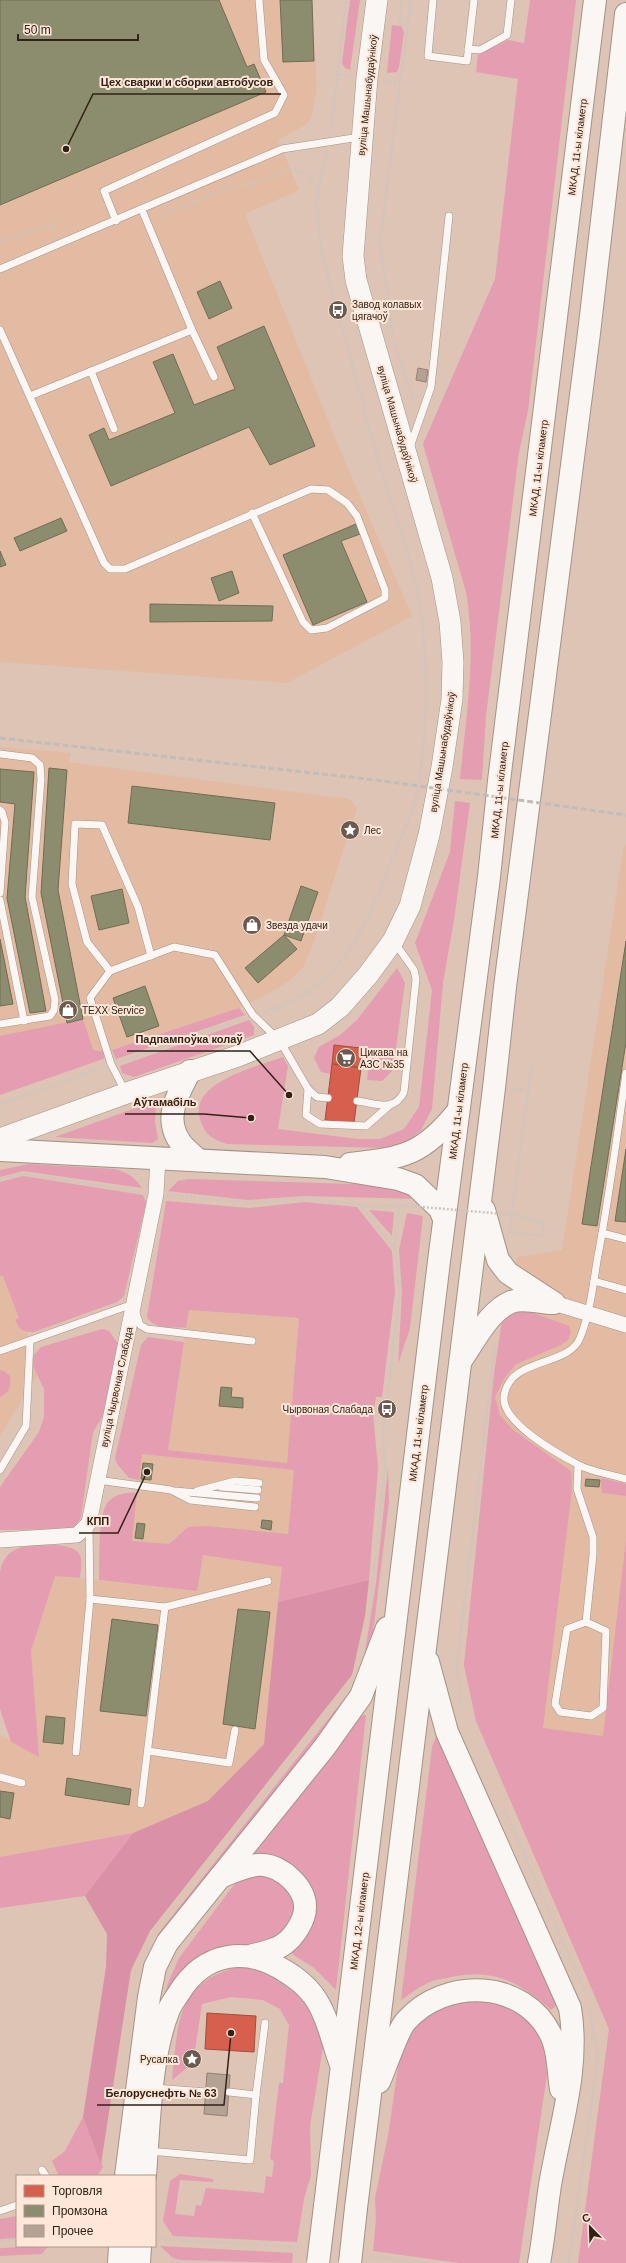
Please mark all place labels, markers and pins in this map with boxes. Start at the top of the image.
callout: Цех сварки и сборки автобусов [93,71,281,94]
bus stop icon: Завод колавых цягачоў [327,299,349,321]
place label: Завод колавых цягачоў [352,299,421,322]
place icon: Лес [339,819,361,841]
place label: Лес [364,825,381,836]
shop icon: Звезда удачи [241,914,263,936]
place label: Звезда удачи [266,920,328,931]
shop icon: TEXX Service [57,999,79,1021]
place label: TEXX Service [82,1005,145,1016]
callout: Падпампоўка колаў [127,1028,250,1051]
supermarket icon: Цикава на АЗС №35 [335,1047,357,1069]
place label: Цикава на АЗС №35 [360,1047,408,1070]
callout: Аўтамабіль [125,1091,204,1114]
bus stop icon: Чырвоная Слабада [376,1398,398,1420]
place label: Чырвоная Слабада [282,1404,373,1415]
callout: КПП [79,1510,118,1533]
place icon: Русалка [181,2048,203,2070]
place label: Русалка [140,2054,178,2065]
callout: Белоруснефть № 63 [97,2082,224,2105]

